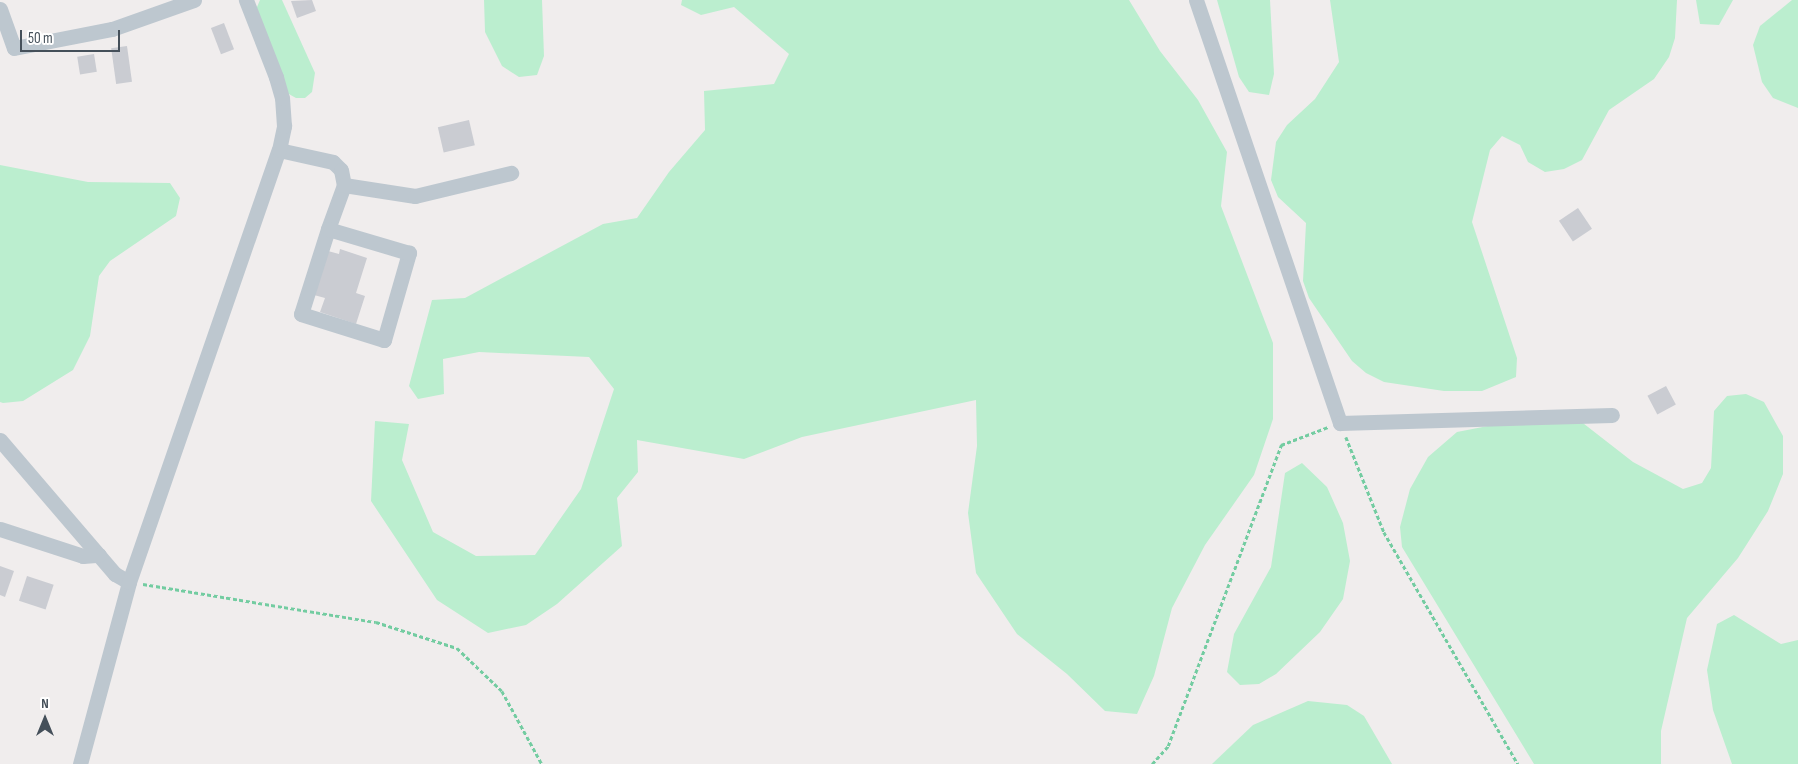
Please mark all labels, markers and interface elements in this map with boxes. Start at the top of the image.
scale bar [22,20,122,52]
text: 50 m [28,29,53,48]
north arrow [20,694,70,744]
text: N [41,695,49,712]

